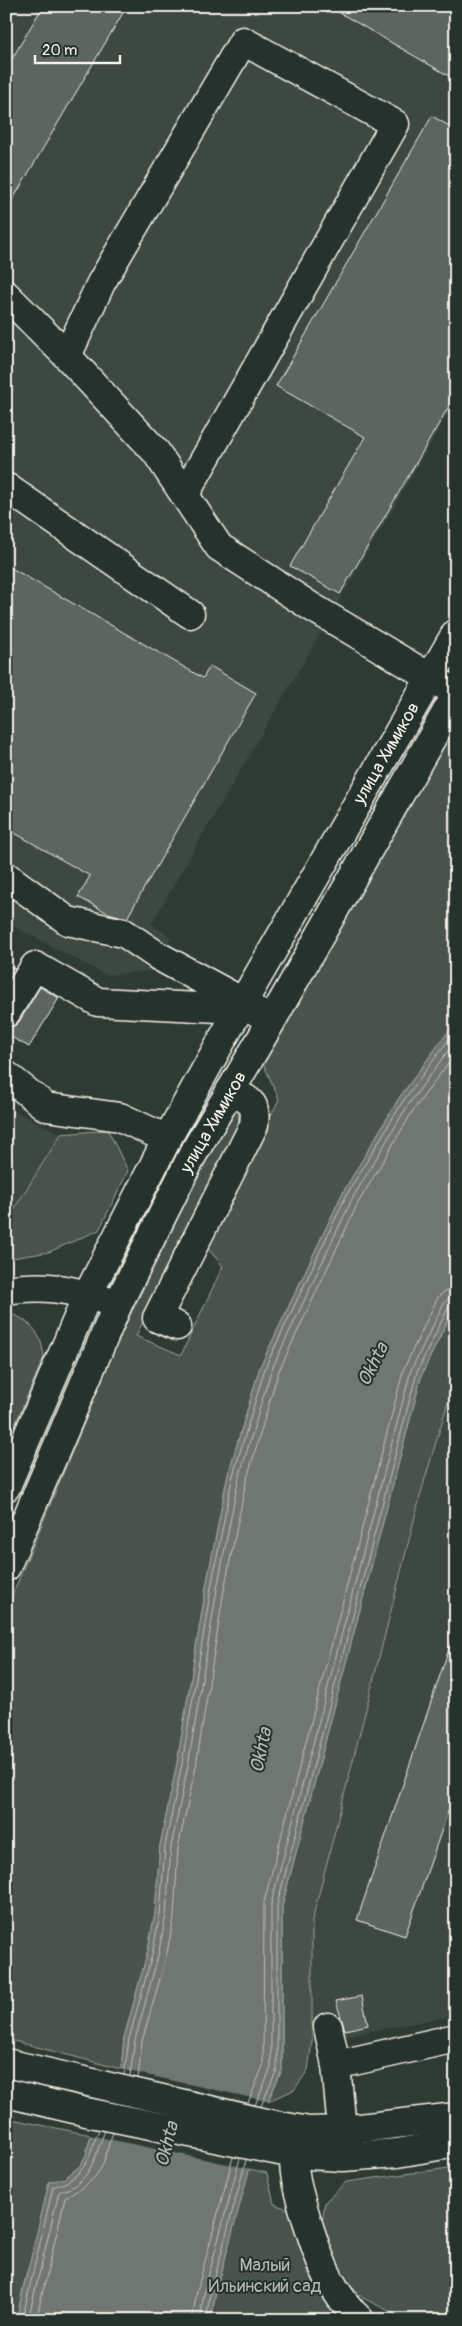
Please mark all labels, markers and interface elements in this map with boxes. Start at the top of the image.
scale bar [35,32,120,64]
text: 20 m [42,41,77,60]
street label: улица Химиков [347,698,425,809]
street label: улица Химиков [174,1067,252,1178]
water label: Okhta [352,1338,394,1390]
water label: Okhta [245,1724,278,1775]
water label: Okhta [150,2118,184,2169]
park label: Малый Ильинский сад [209,2254,322,2298]

